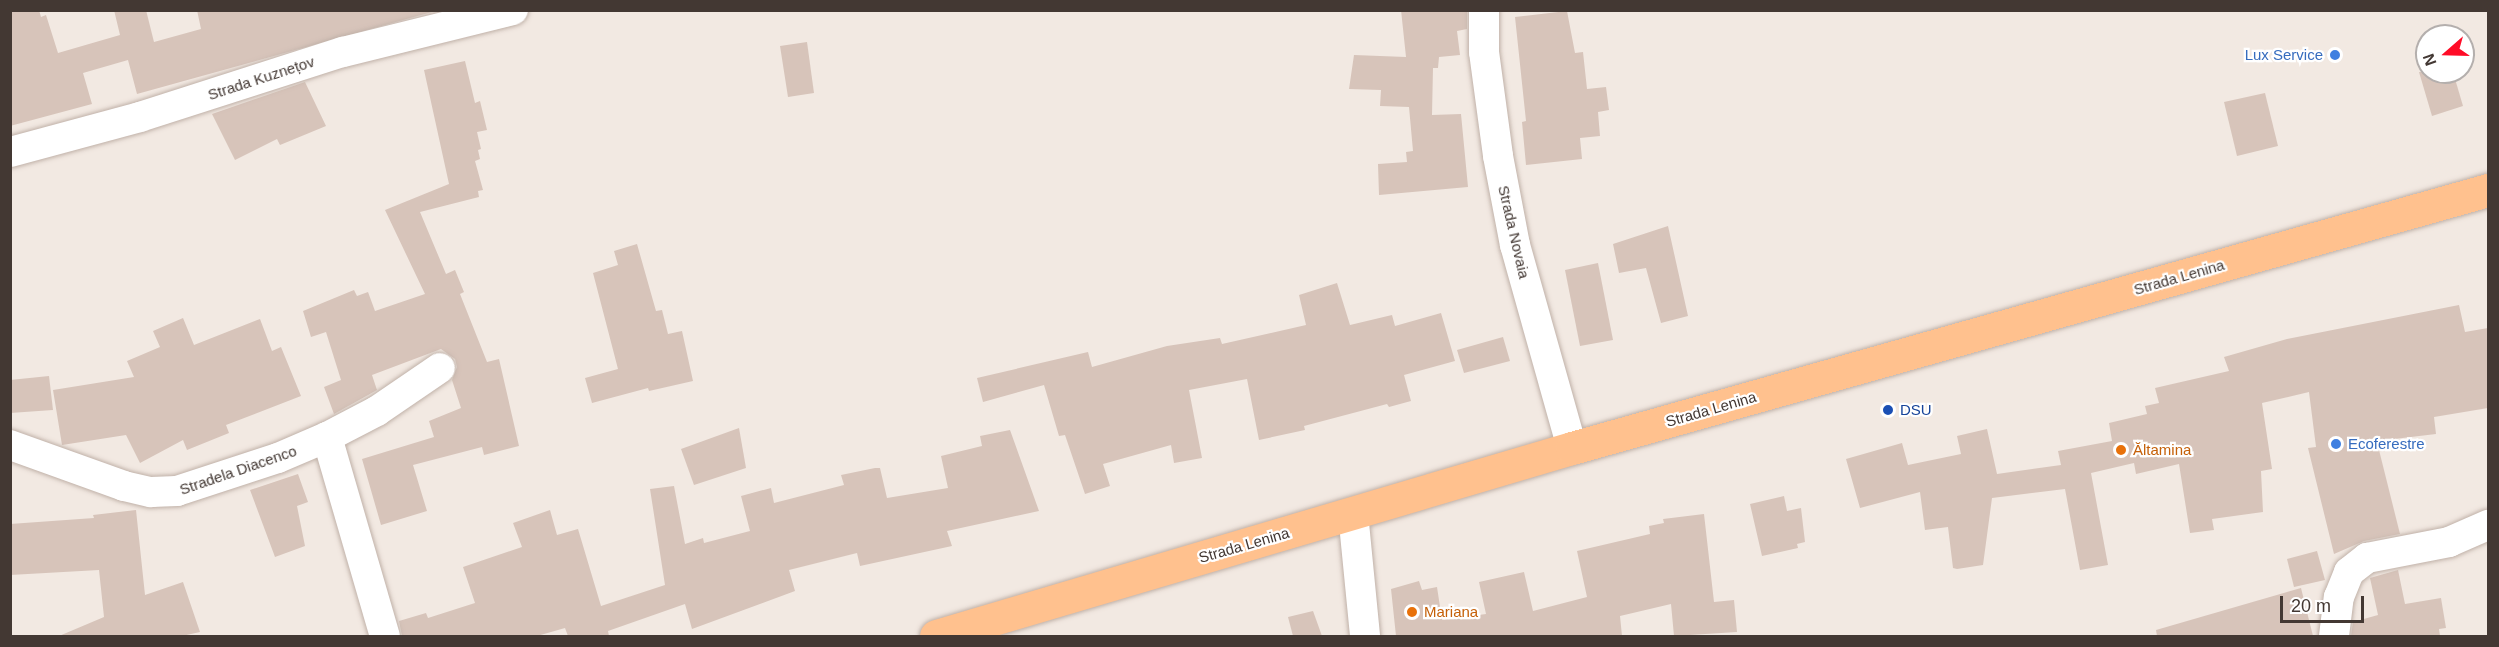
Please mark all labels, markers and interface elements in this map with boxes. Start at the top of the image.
north arrow [2415,24,2475,84]
place label: Lux Service [2245,46,2323,64]
marker: Lux Service [2328,48,2342,62]
text: N [2420,51,2439,68]
street label: Strada Kuznețov [205,52,317,104]
street label: Strada Novaia [1495,184,1533,280]
street label: Strada Lenina [2132,255,2226,299]
street label: Strada Lenina [1664,387,1758,431]
place label: DSU [1900,401,1932,419]
marker: DSU [1881,403,1895,417]
place label: Ecoferestre [2348,435,2425,453]
marker: Ecoferestre [2329,437,2343,451]
place label: Ăltamina [2133,441,2191,459]
street label: Stradela Diacenco [177,442,299,498]
marker: Ăltamina [2114,443,2128,457]
street label: Strada Lenina [1197,523,1291,567]
scale bar [2283,584,2367,622]
text: 20 m [2291,596,2331,616]
place label: Mariana [1424,603,1478,621]
marker: Mariana [1405,605,1419,619]

